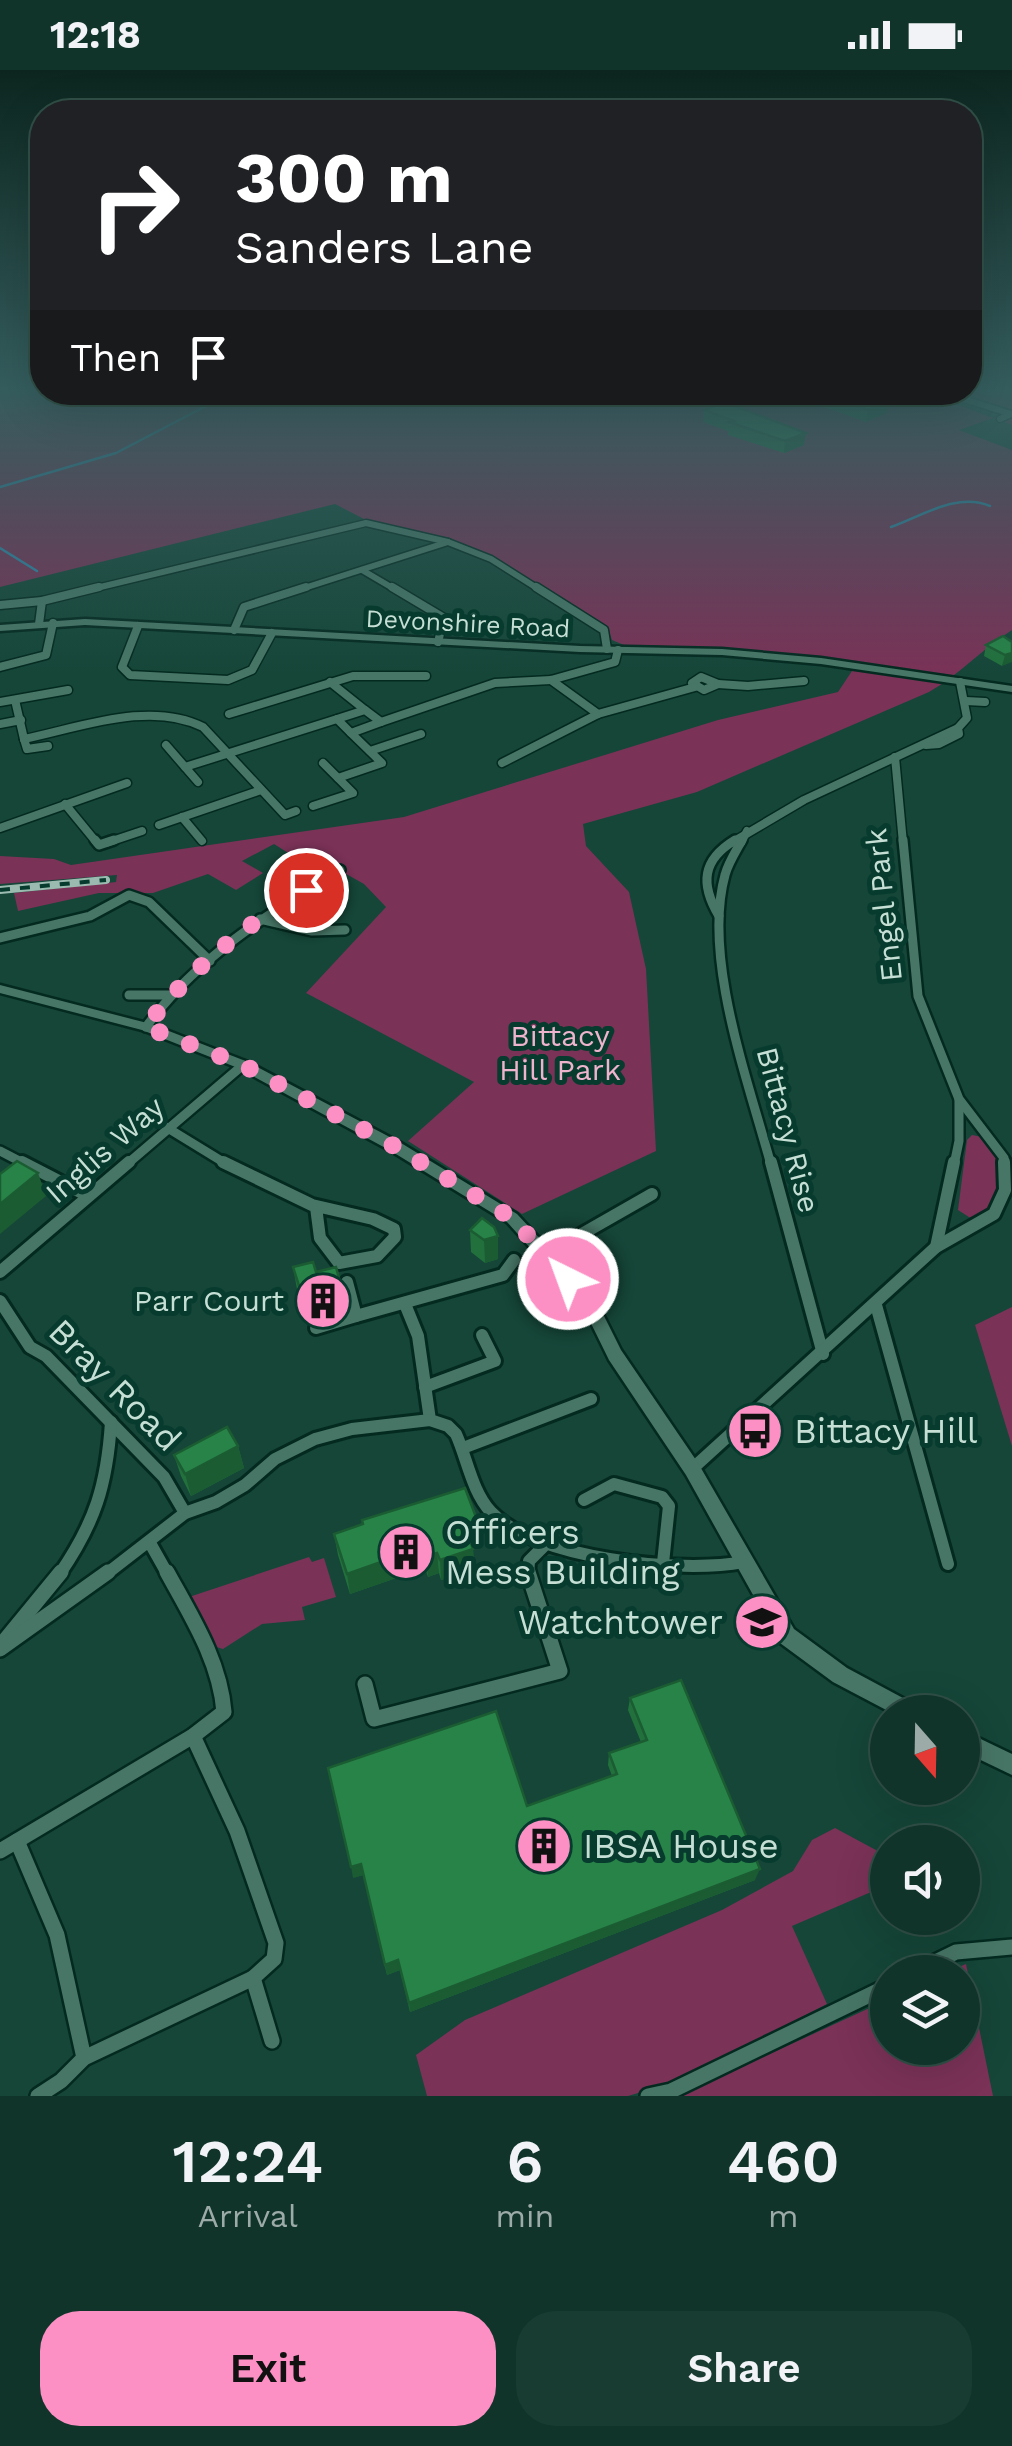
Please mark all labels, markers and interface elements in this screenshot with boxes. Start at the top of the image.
text: 12:18 [50,13,141,57]
text: 300 m [235,137,453,219]
icon: right [70,140,200,270]
text: Sanders Lane [235,221,534,274]
icon: arrive [181,330,236,385]
text: Then [70,336,161,380]
street label: Devonshire Road [365,604,571,643]
street label: Engel Park [858,827,909,983]
pin [264,848,349,933]
icon: arrive [279,863,334,918]
park label: Bittacy Hill Park [499,1018,621,1087]
street label: Bittacy Rise [750,1043,827,1216]
street label: Inglis Way [38,1089,171,1210]
position arrow [516,1227,620,1331]
building icon: Parr Court [293,1271,353,1331]
place label: Parr Court [134,1283,284,1318]
street label: Bray Road [40,1310,190,1460]
bus stop icon: Bittacy Hill [725,1401,785,1461]
place label: Bittacy Hill [794,1410,978,1452]
place label: Officers Mess Building [445,1511,680,1593]
building icon: Officers Mess Building [376,1522,436,1582]
school or university icon: Watchtower [732,1592,792,1652]
place label: Watchtower [518,1601,723,1643]
north arrow [870,1695,980,1805]
map controls [870,1695,980,2065]
building icon: IBSA House [514,1816,574,1876]
place label: IBSA House [583,1825,779,1867]
button: sound [870,1825,980,1935]
button: layers [870,1955,980,2065]
text: 12:24 [172,2126,323,2197]
text: 6 [507,2126,543,2197]
text: 460 [727,2126,840,2197]
text: Arrival [198,2197,298,2235]
text: min [496,2197,554,2235]
text: m [768,2197,798,2235]
button: Exit [40,2311,496,2426]
button: Share [516,2311,972,2426]

